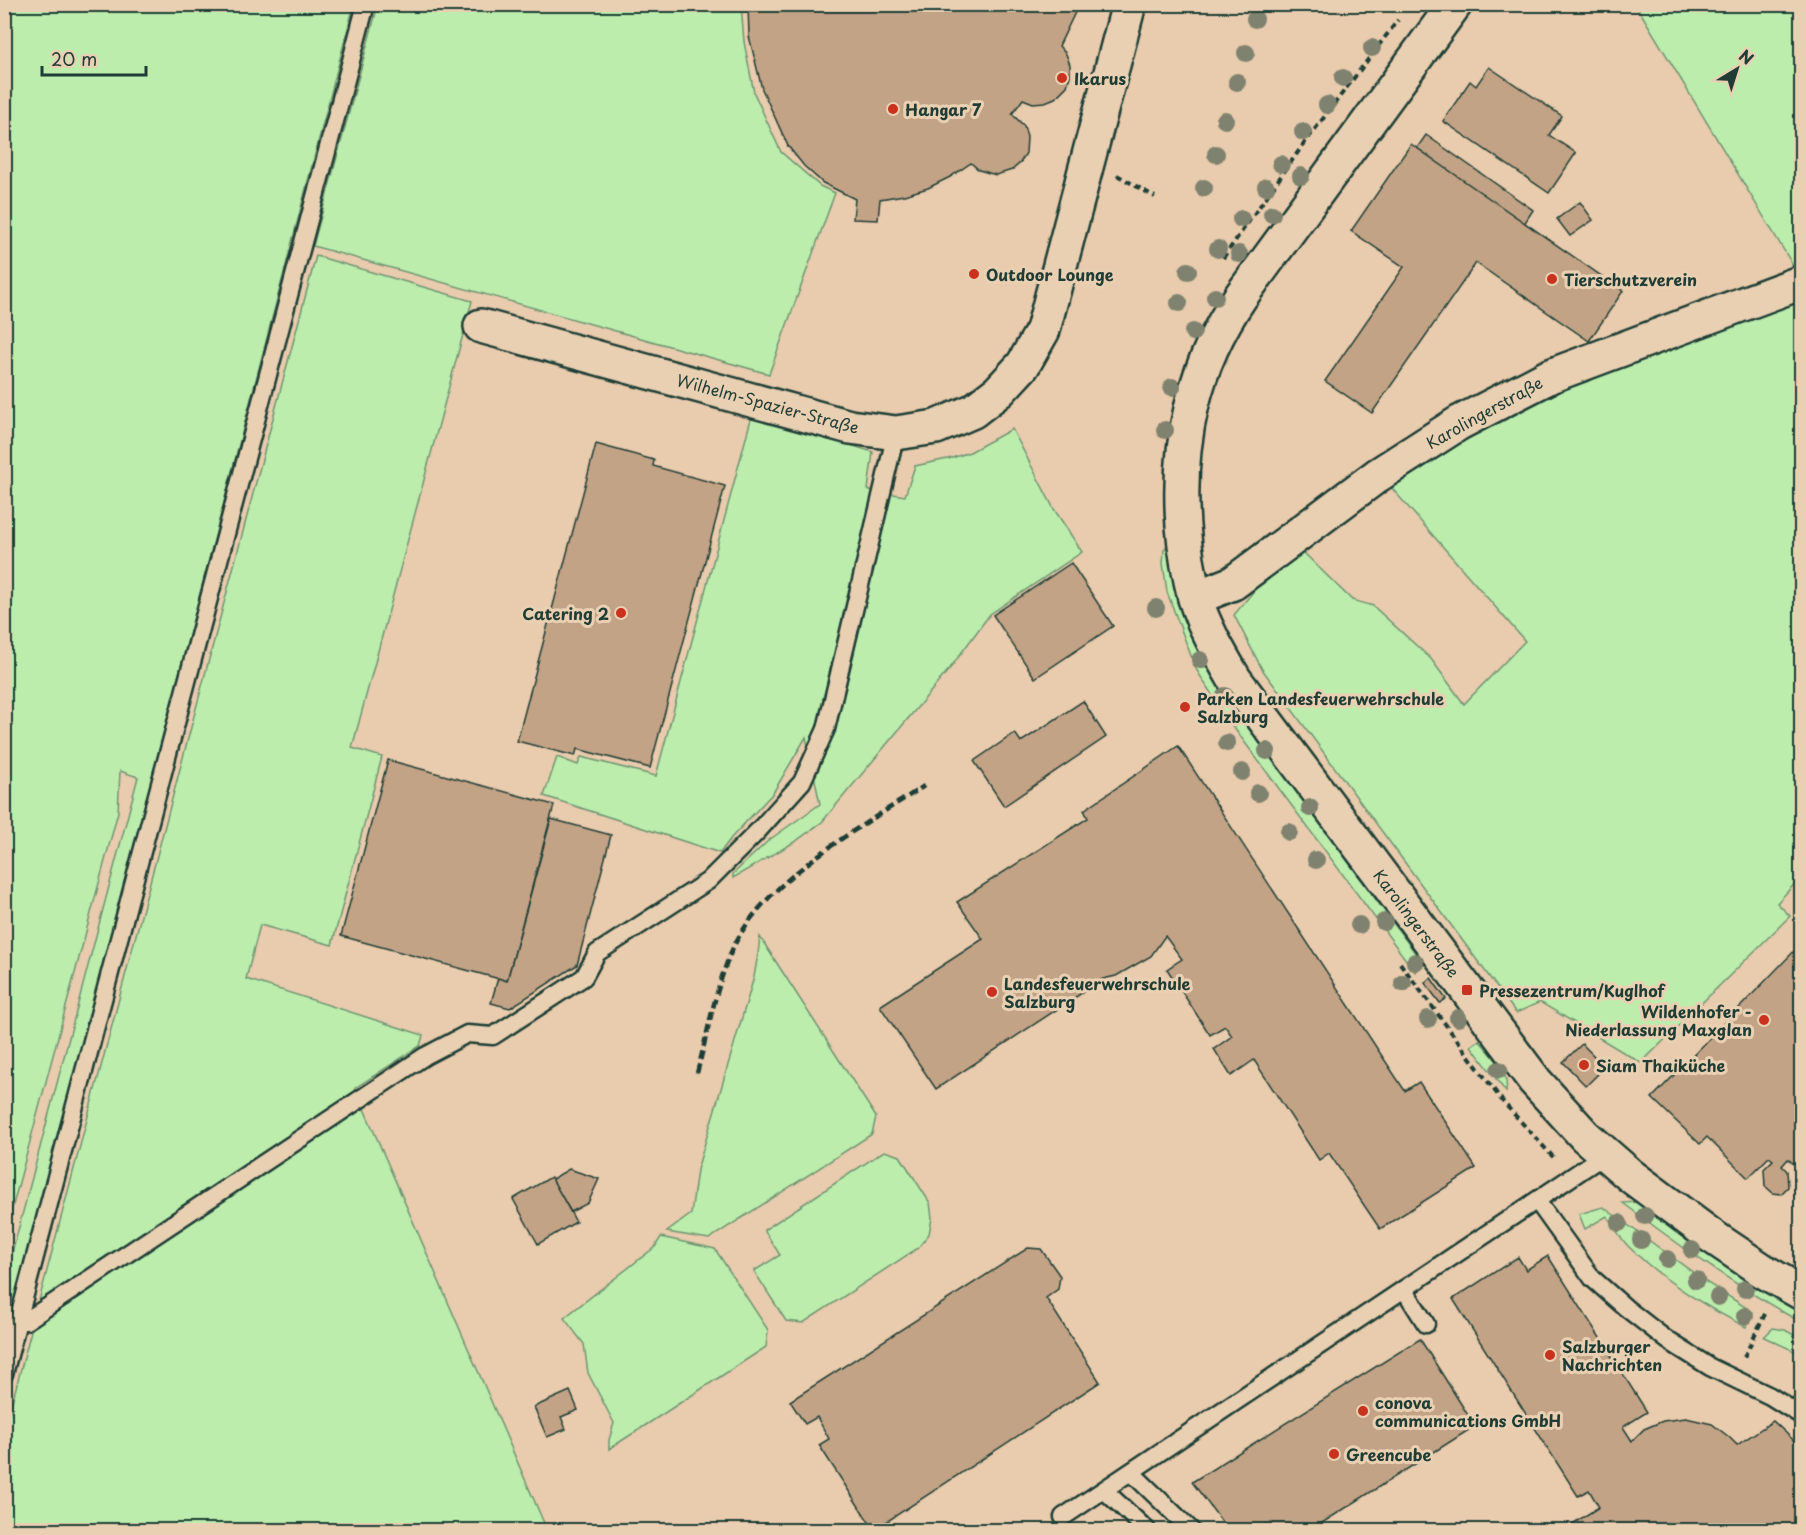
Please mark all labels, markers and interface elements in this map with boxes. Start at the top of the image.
scale bar [42,39,146,77]
north arrow [1707,39,1767,99]
text: N [1734,43,1759,70]
text: 20 m [51,45,97,72]
place label: Ikarus [1074,66,1127,90]
marker: Ikarus [1055,71,1069,85]
place label: Hangar 7 [905,97,982,121]
marker: Hangar 7 [886,102,900,116]
place label: Outdoor Lounge [986,262,1114,286]
marker: Outdoor Lounge [967,267,981,281]
place label: Tierschutzverein [1564,267,1697,291]
marker: Tierschutzverein [1545,272,1559,286]
street label: Wilhelm-Spazier-Straße [674,367,862,439]
street label: Karolingerstraße [1421,370,1547,454]
place label: Catering 2 [522,601,609,625]
marker: Catering 2 [614,606,628,620]
place label: Parken Landesfeuerwehrschule Salzburg [1197,686,1444,728]
marker: Parken Landesfeuerwehrschule Salzburg [1178,700,1192,714]
street label: Karolingerstraße [1368,864,1466,982]
place label: Landesfeuerwehrschule Salzburg [1004,971,1190,1013]
place label: Pressezentrum/Kuglhof [1479,978,1666,1002]
marker: Pressezentrum/Kuglhof [1460,983,1474,997]
marker: Landesfeuerwehrschule Salzburg [985,985,999,999]
place label: Wildenhofer - Niederlassung Maxglan [1565,999,1752,1041]
marker: Wildenhofer - Niederlassung Maxglan [1757,1013,1771,1027]
place label: Siam Thaiküche [1596,1053,1726,1077]
marker: Siam Thaiküche [1577,1058,1591,1072]
place label: Salzburger Nachrichten [1562,1334,1662,1376]
marker: Salzburger Nachrichten [1543,1348,1557,1362]
place label: conova communications GmbH [1375,1390,1561,1432]
marker: conova communications GmbH [1356,1404,1370,1418]
place label: Greencube [1346,1442,1432,1466]
marker: Greencube [1327,1447,1341,1461]

